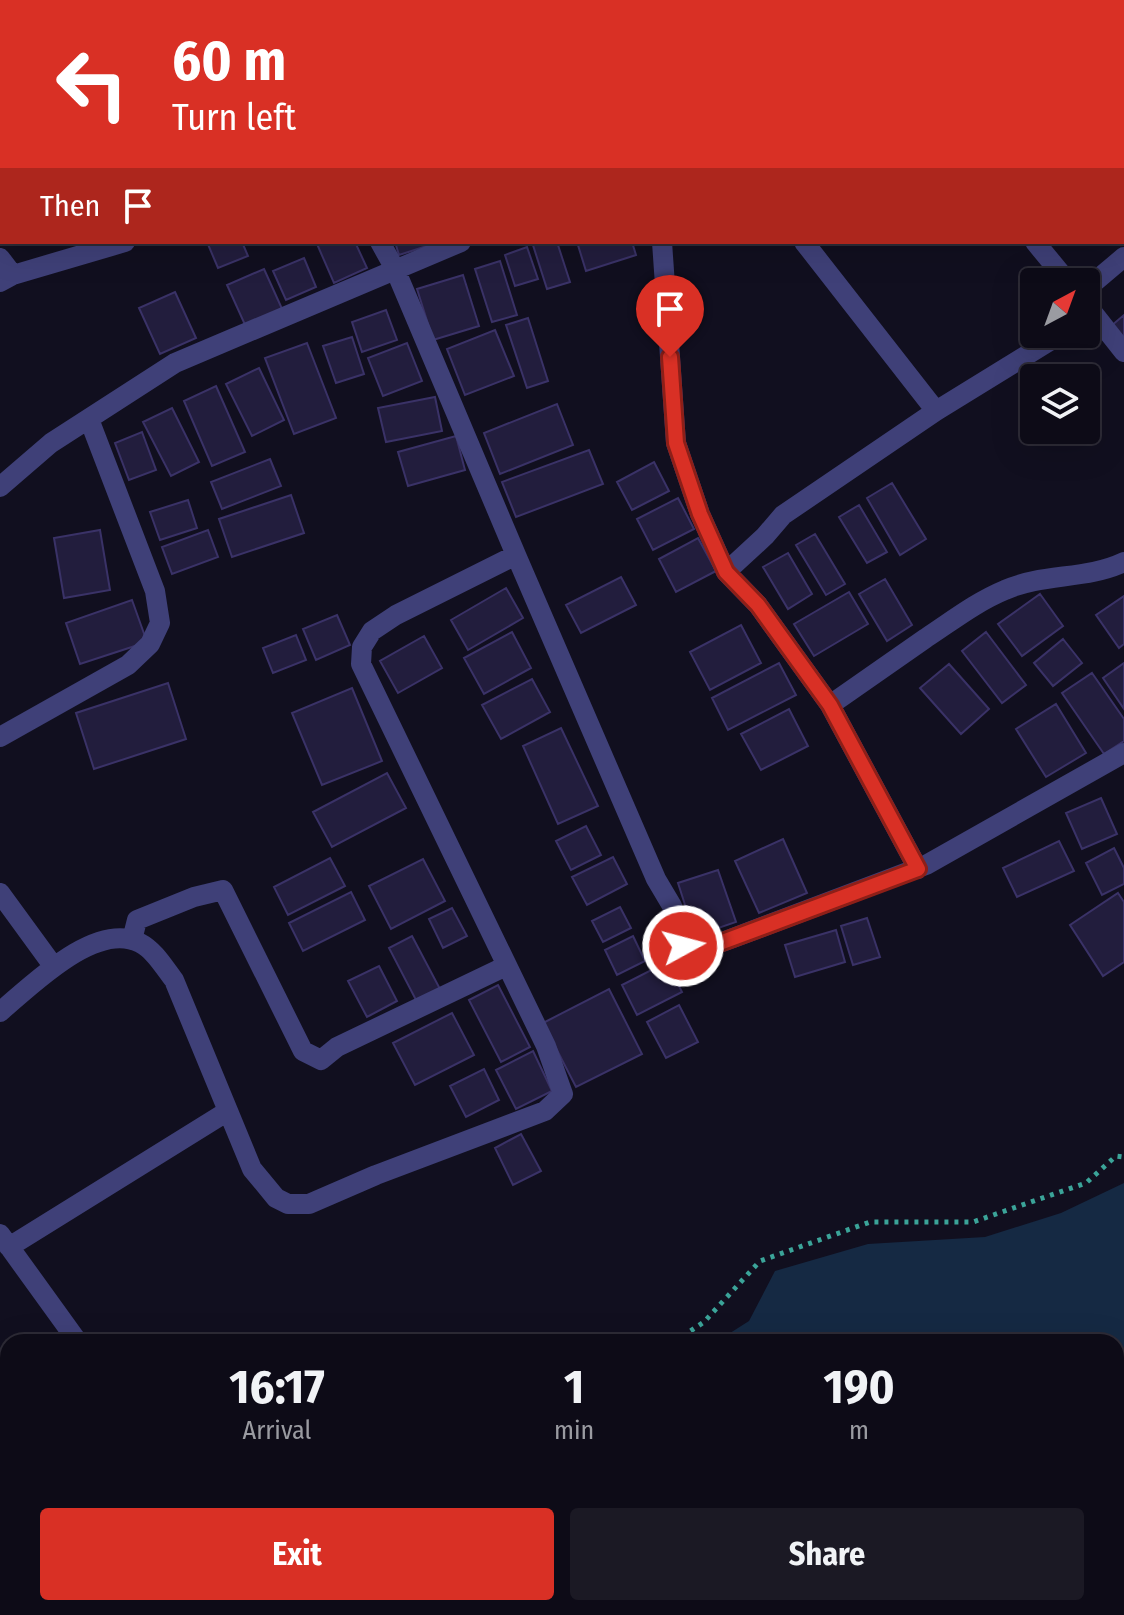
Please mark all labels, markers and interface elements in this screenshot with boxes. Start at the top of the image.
text: 60 m [172,28,286,95]
icon: left [40,32,144,136]
text: Turn left [172,96,296,140]
icon: arrive [116,184,160,228]
text: Then [40,188,100,224]
north arrow [1020,268,1100,348]
map controls [1020,268,1100,444]
pin [636,275,704,357]
icon: arrive [648,287,692,331]
button: layers [1020,364,1100,444]
position arrow [641,904,725,988]
text: 16:17 [229,1358,325,1416]
text: 1 [564,1358,584,1416]
text: 190 [823,1358,895,1416]
text: Arrival [243,1415,311,1446]
text: min [554,1415,594,1446]
text: m [849,1415,869,1446]
button: Exit [40,1508,554,1600]
button: Share [570,1508,1084,1600]

